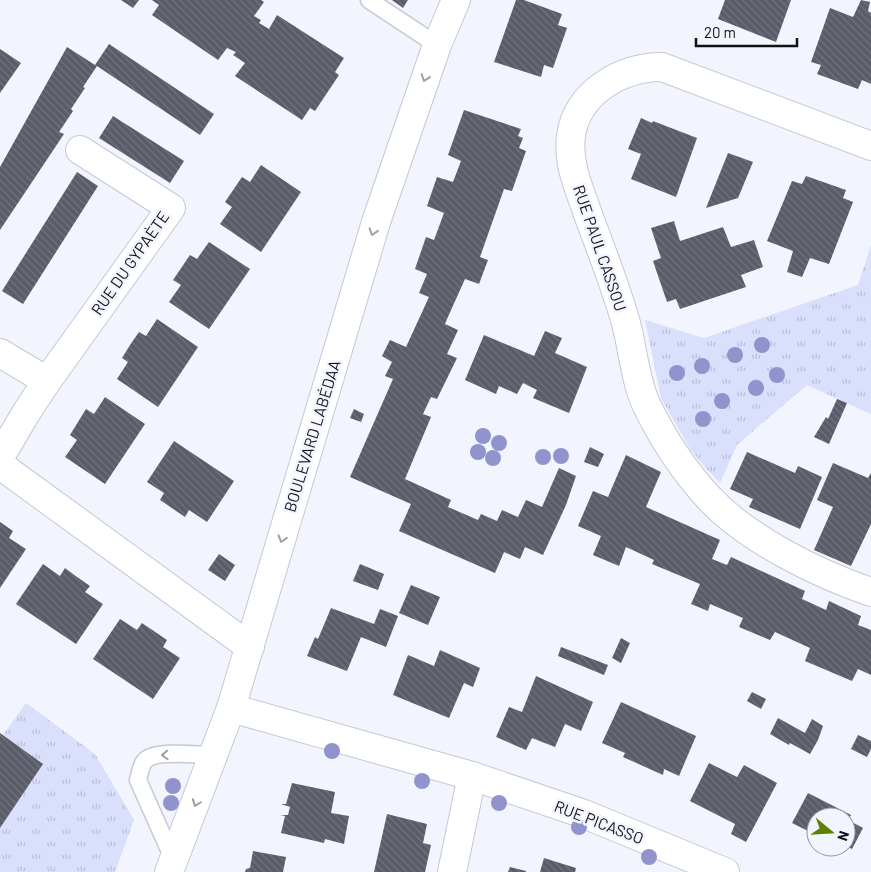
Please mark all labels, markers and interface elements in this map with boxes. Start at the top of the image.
scale bar [696,15,797,47]
text: 20 m [704,23,736,41]
one-way arrow [421,73,431,82]
street label: RUE PAUL CASSOU [570,182,631,313]
street label: RUE DU GYPAÈTE [87,207,172,318]
one-way arrow [368,227,378,235]
street label: BOULEVARD LABÉDAA [279,357,344,514]
one-way arrow [277,534,287,542]
one-way arrow [161,749,169,760]
street label: RUE PICASSO [552,796,647,847]
one-way arrow [192,798,202,806]
north arrow [806,807,856,857]
text: N [834,829,853,843]

